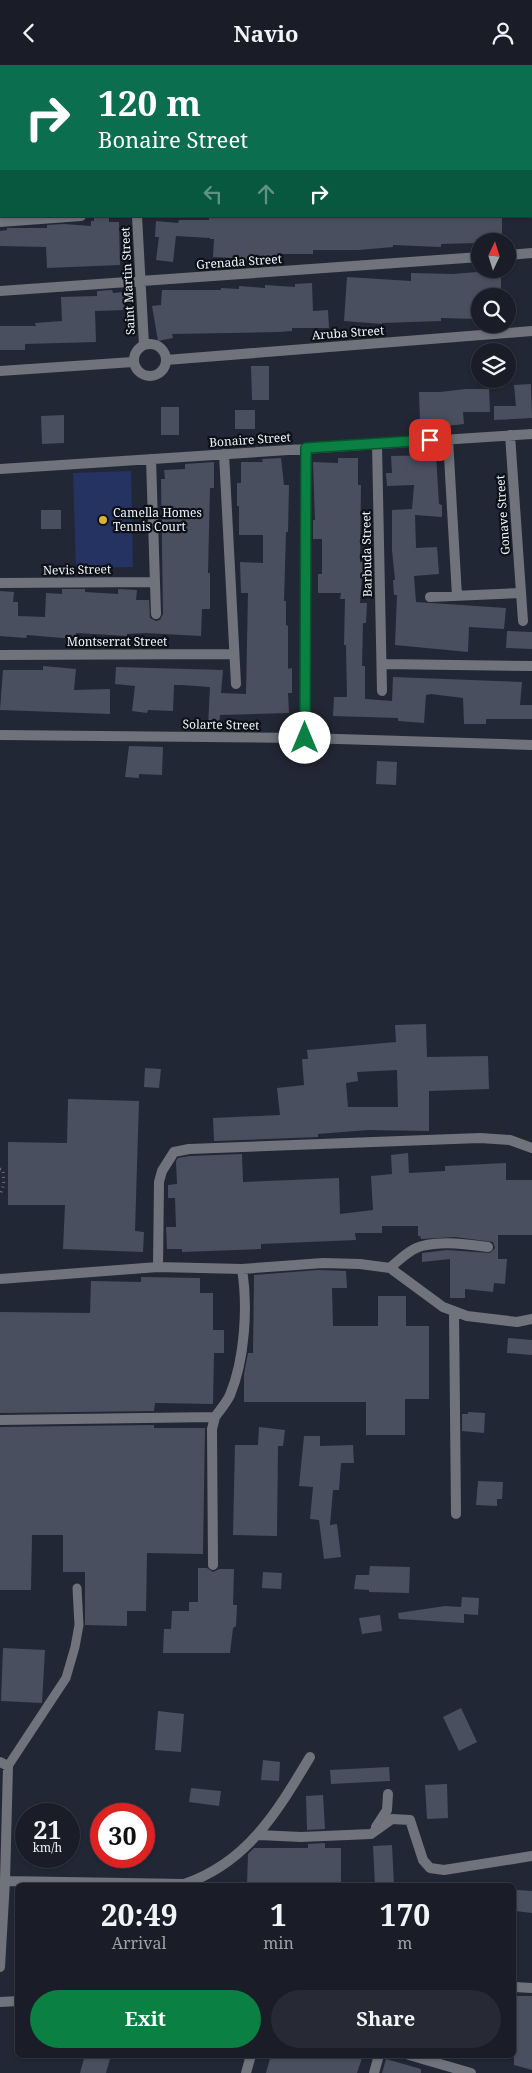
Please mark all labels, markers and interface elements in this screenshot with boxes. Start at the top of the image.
text: Navio [233,18,299,48]
icon: back [15,19,43,47]
icon: person [489,19,517,47]
text: 120 m [98,79,201,126]
icon: right [15,85,80,150]
text: Bonaire Street [98,124,248,154]
icon: left [199,180,227,208]
icon: ahead [252,180,280,208]
icon: right [305,180,333,208]
street label: Saint Martin Street [116,227,139,336]
north arrow [471,233,516,277]
map controls [471,233,516,388]
street label: Grenada Street [196,250,282,273]
button: search [471,288,516,333]
street label: Aruba Street [311,321,385,344]
button: layers [471,343,516,388]
pin [409,419,451,461]
icon: arrive [416,426,444,454]
street label: Bonaire Street [209,428,291,451]
street label: Gonave Street [491,475,514,556]
place label: Camella Homes Tennis Court [113,504,202,535]
street label: Barbuda Street [357,511,376,597]
marker: Camella Homes Tennis Court [97,514,109,526]
street label: Nevis Street [43,560,111,579]
street label: Montserrat Street [67,633,167,650]
position arrow [278,711,330,763]
street label: Solarte Street [182,715,260,734]
speed limit sign: 30 [90,1803,155,1868]
text: 21 [33,1812,62,1846]
text: km/h [33,1839,62,1856]
text: 20:49 [101,1894,178,1935]
text: 1 [270,1894,287,1935]
text: 170 [379,1894,430,1935]
text: Arrival [112,1932,166,1954]
text: min [263,1932,294,1954]
text: m [397,1932,412,1954]
button: Exit [30,1990,261,2048]
button: Share [271,1990,501,2048]

